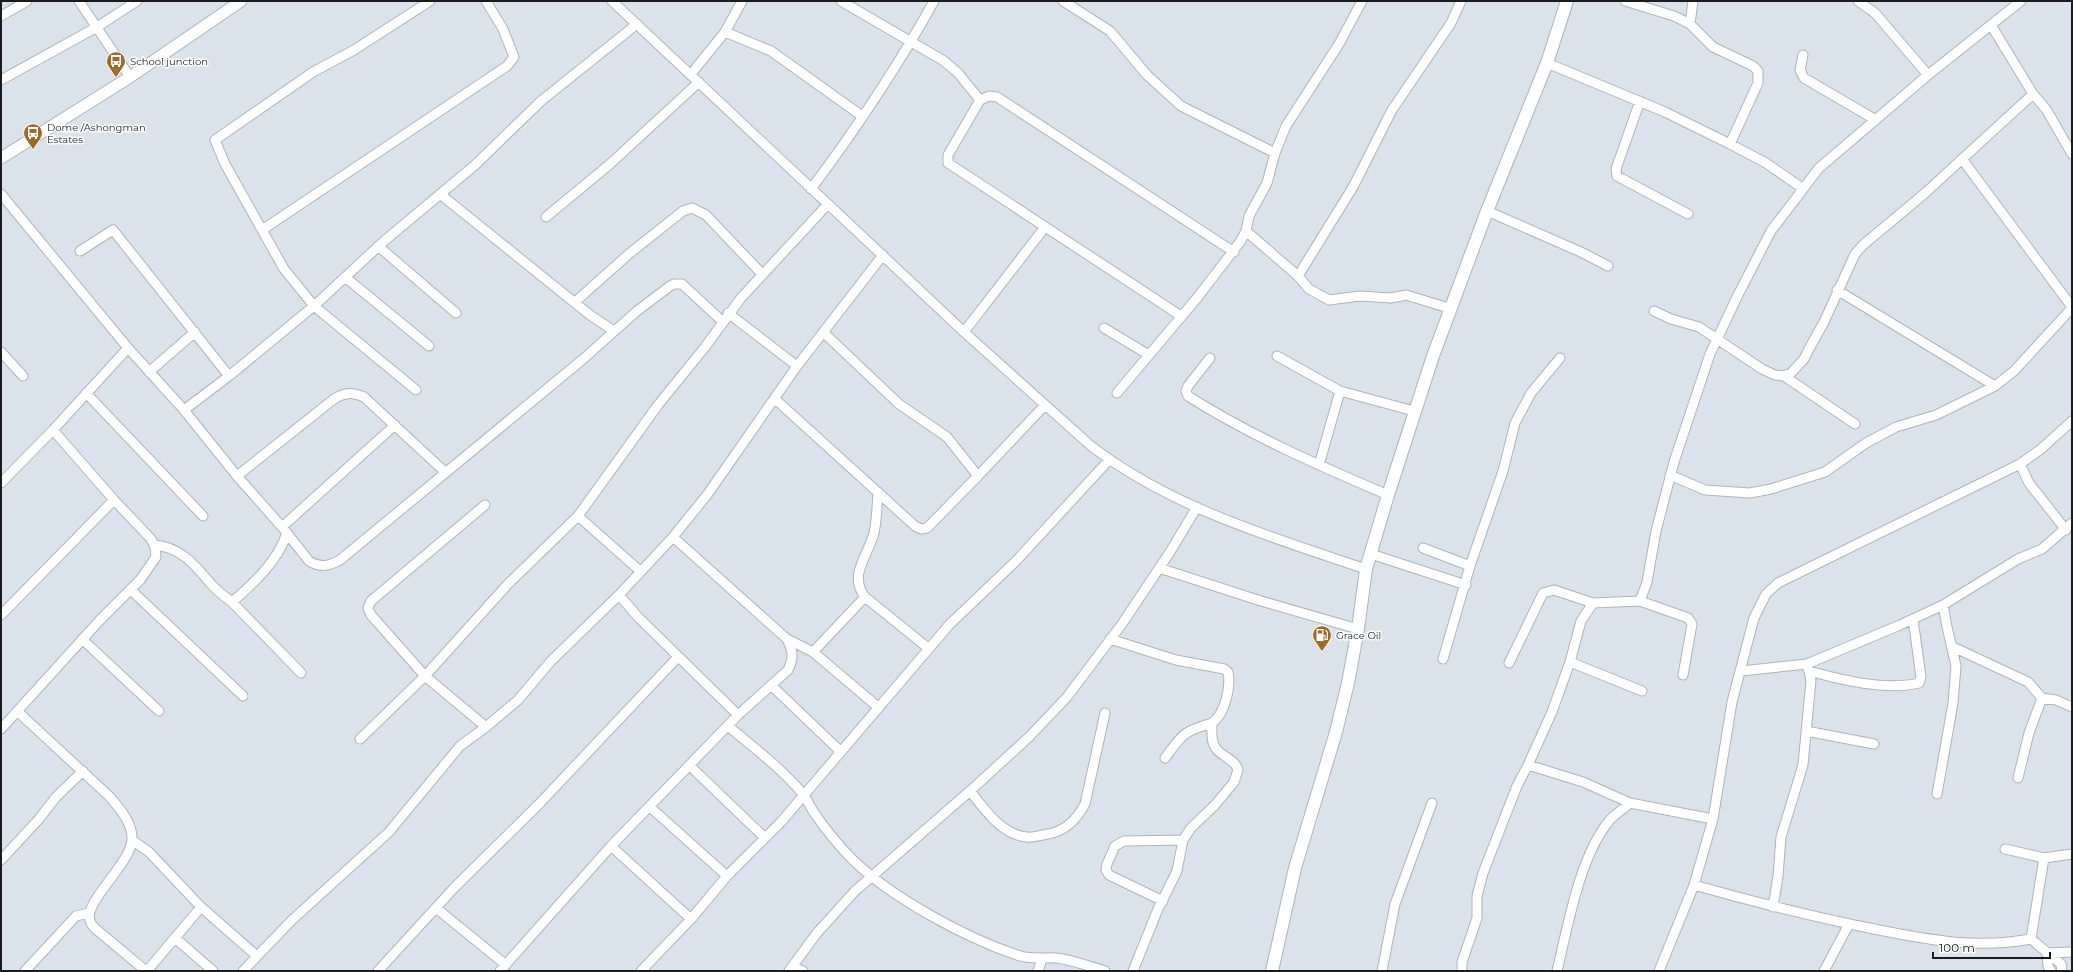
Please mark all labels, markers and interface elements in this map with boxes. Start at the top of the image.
bus stop icon: School junction [105,50,127,78]
place label: School junction [130,55,208,68]
place label: Dome /Ashongman Estates [47,121,146,146]
bus stop icon: Dome /Ashongman Estates [22,122,44,150]
fuel station icon: Grace Oil [1311,624,1333,652]
place label: Grace Oil [1336,629,1381,642]
scale bar [1933,934,2050,960]
text: 100 m [1939,940,1975,955]

